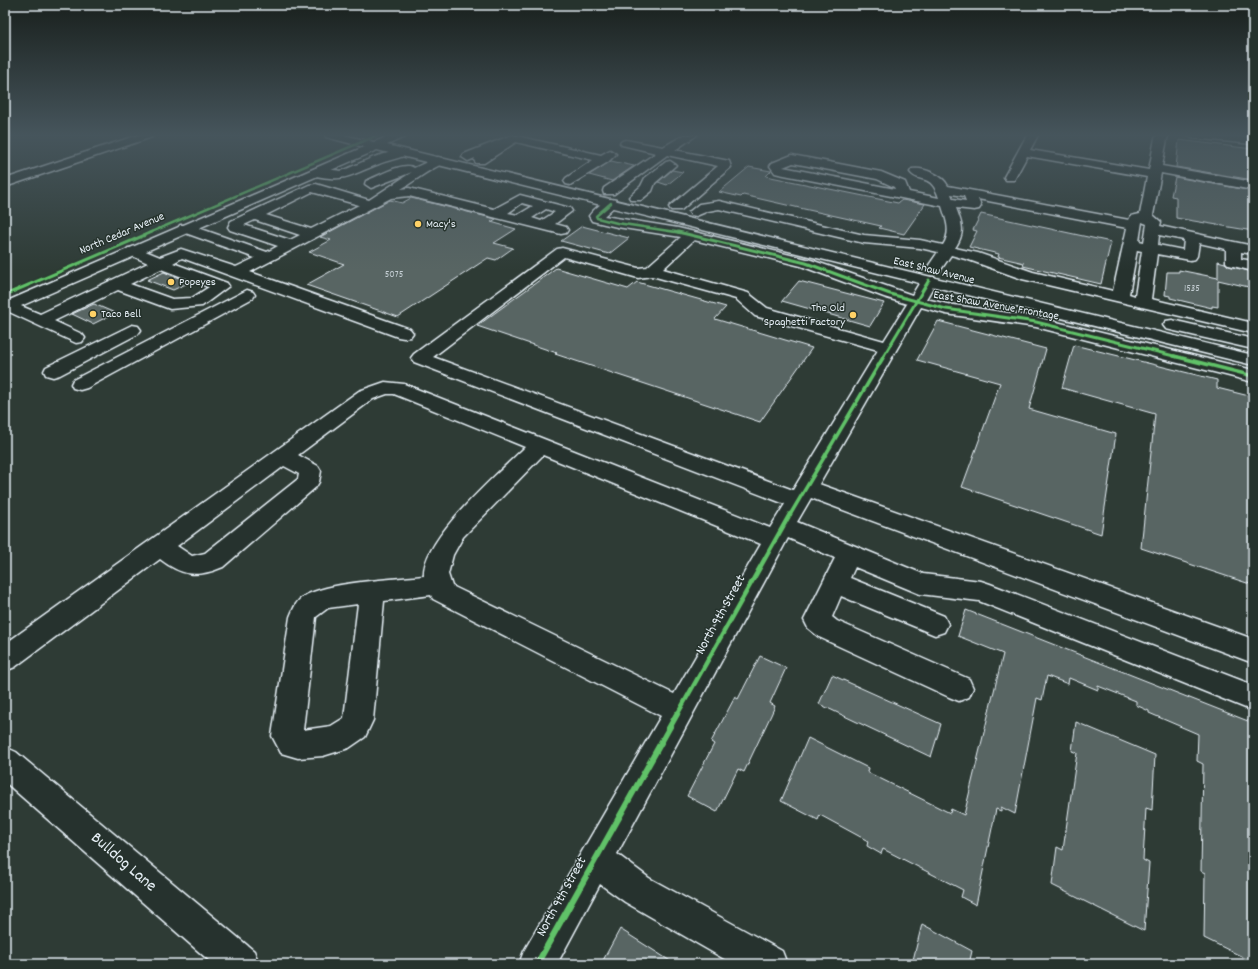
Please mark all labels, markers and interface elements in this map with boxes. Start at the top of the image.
street label: North Cedar Avenue [77,208,167,260]
place label: Macy's [426,216,456,233]
marker: Macy's [413,219,423,229]
street label: East Shaw Avenue [892,253,976,289]
house number: 5075 [385,268,404,282]
place label: Popeyes [179,274,216,291]
marker: Popeyes [166,277,176,287]
house number: 1535 [1184,282,1200,296]
street label: East Shaw Avenue Frontage [932,287,1060,325]
place label: The Old Spaghetti Factory [764,300,846,331]
place label: Taco Bell [101,306,141,323]
marker: Taco Bell [88,309,98,319]
marker: The Old Spaghetti Factory [848,310,858,320]
street label: North 9th Street [691,572,751,658]
street label: Bulldog Lane [85,827,161,899]
street label: North 9th Street [532,854,592,940]

